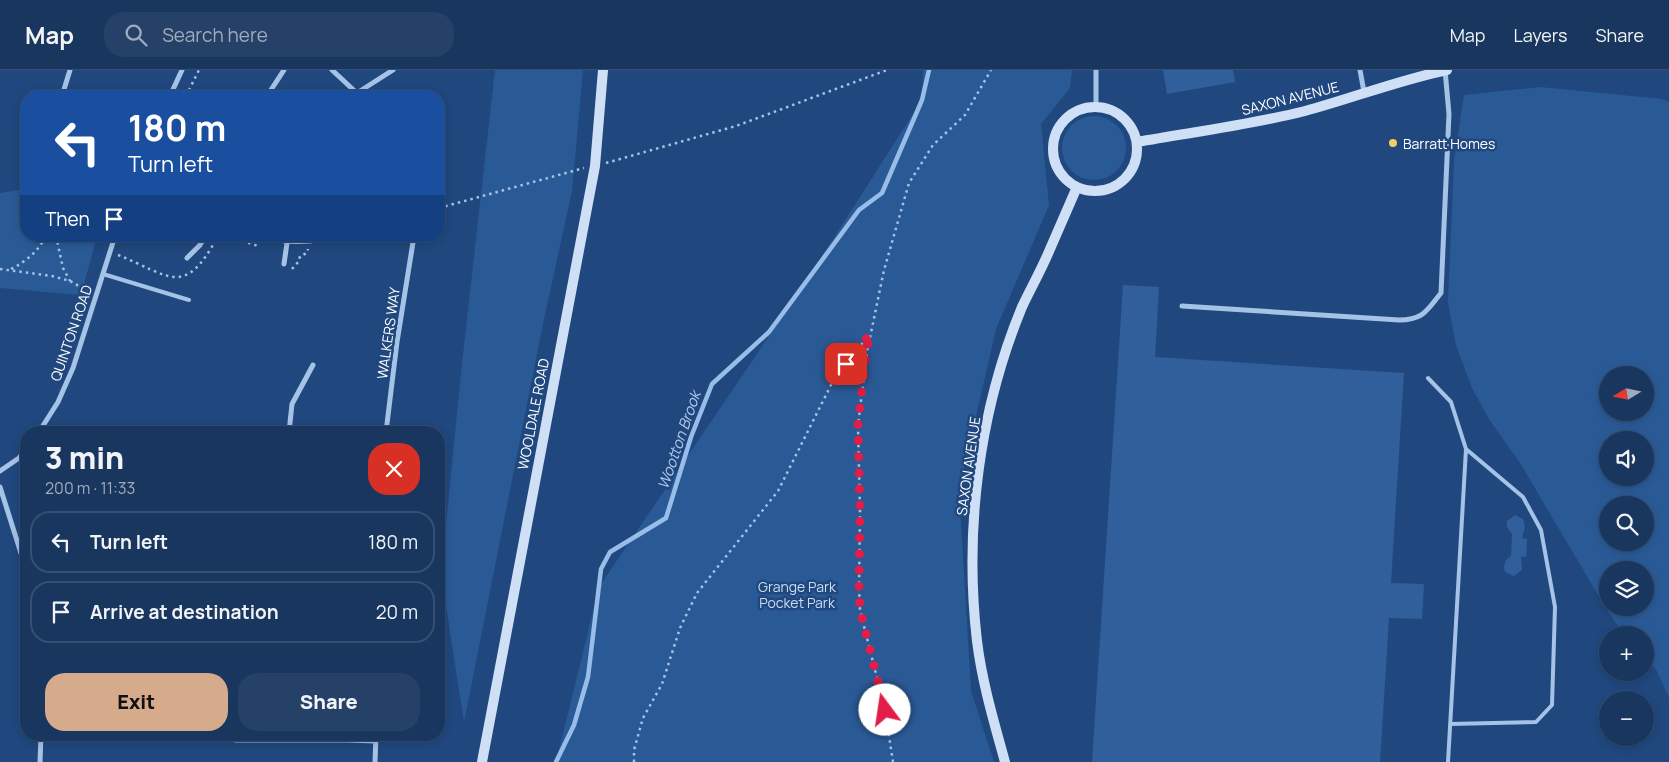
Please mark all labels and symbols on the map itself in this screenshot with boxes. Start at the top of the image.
street label: SAXON AVENUE [1239,77,1341,119]
place label: Barratt Homes [1403,134,1495,153]
marker: Barratt Homes [1387,137,1399,149]
street label: QUINTON ROAD [46,282,96,384]
street label: WALKERS WAY [372,286,404,380]
pin [825,343,867,385]
street label: WOOLDALE ROAD [513,357,553,471]
north arrow [1599,366,1654,421]
water label: Wootton Brook [652,386,706,492]
street label: SAXON AVENUE [952,415,984,517]
park label: Grange Park Pocket Park [758,577,837,612]
position arrow [858,683,910,735]

